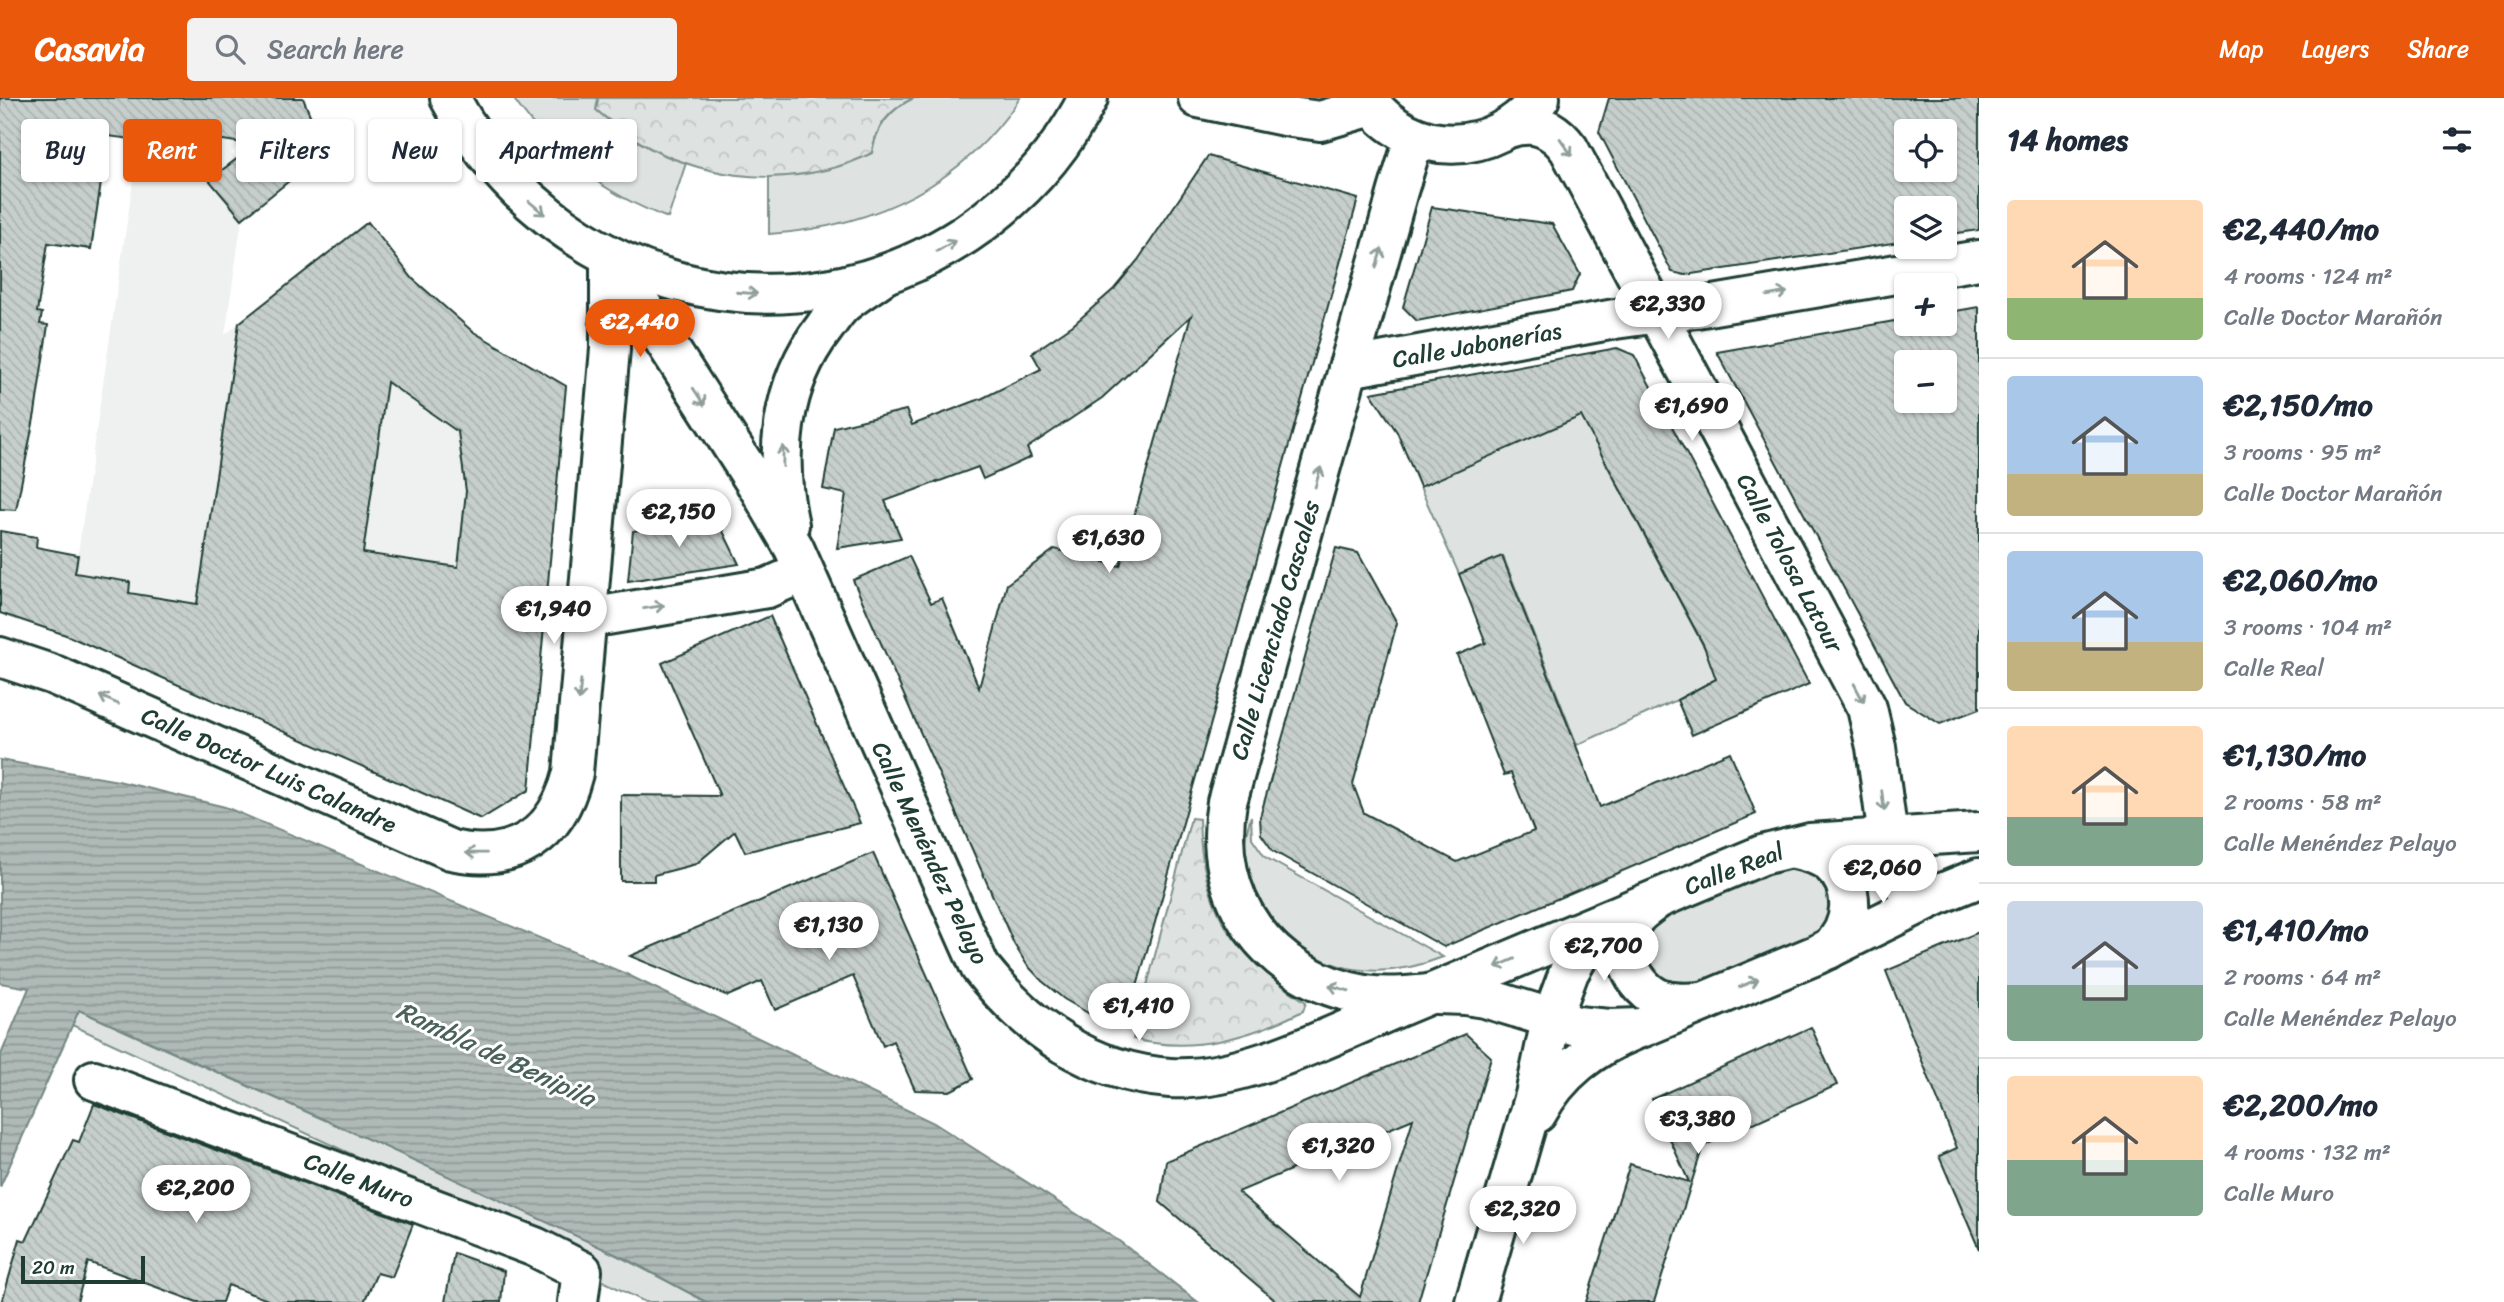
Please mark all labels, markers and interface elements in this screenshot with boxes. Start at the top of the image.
search box [187,18,677,81]
text: Casavia [35,20,145,78]
text: Search here [267,26,404,72]
text: Map [2219,28,2264,70]
text: Layers [2302,28,2369,70]
text: Share [2407,28,2469,70]
icon: search [211,30,249,68]
text: 14 homes [2007,113,2128,167]
chip: Buy [21,119,109,182]
chip: Rent [123,119,222,182]
chip: Filters [236,119,354,182]
chip: New [368,119,462,182]
chip: Apartment [476,119,637,182]
map controls [1894,119,1957,413]
button: locate [1894,119,1957,182]
icon: filters [2438,121,2476,159]
one-way arrow [1559,137,1574,156]
button: layers [1894,196,1957,259]
one-way arrow [528,200,546,216]
text: €2,440/mo [2224,202,2379,256]
icon: home [2063,228,2147,312]
one-way arrow [935,239,955,253]
one-way arrow [1373,247,1386,269]
text: 4 rooms · 124 m² [2224,256,2393,297]
button: + [1894,273,1957,336]
pin: €2,330 [1611,282,1725,341]
text: €2,330 [1631,283,1705,324]
one-way arrow [735,286,758,299]
one-way arrow [1765,287,1788,300]
text: Calle Doctor Marañón [2224,297,2442,338]
pin: €2,440 [583,300,697,359]
text: €2,440 [601,301,679,342]
street label: Calle Jabonerías [1389,309,1565,381]
button: − [1894,350,1957,413]
text: €2,150/mo [2224,378,2373,432]
pin: €1,690 [1635,384,1749,443]
text: €1,690 [1655,385,1729,426]
one-way arrow [692,387,707,406]
icon: home [2063,404,2147,488]
text: 3 rooms · 95 m² [2224,432,2381,473]
one-way arrow [776,445,790,468]
street label: Calle Tolosa Latour [1725,465,1856,662]
one-way arrow [1312,466,1325,488]
text: Calle Doctor Marañón [2224,473,2442,514]
pin: €2,150 [622,490,736,549]
text: €2,150 [642,491,716,532]
street label: Calle Licenciado Cascales [1218,494,1332,765]
pin: €1,630 [1052,516,1166,575]
text: €1,630 [1073,517,1145,558]
text: €2,060/mo [2224,553,2377,607]
icon: home [2063,579,2147,663]
pin: €1,940 [497,587,611,646]
text: €1,940 [517,588,591,629]
one-way arrow [642,600,665,613]
text: 3 rooms · 104 m² [2224,607,2392,648]
text: Calle Real [2224,648,2324,689]
one-way arrow [573,679,586,701]
one-way arrow [1853,682,1866,703]
one-way arrow [99,692,120,705]
street label: Calle Doctor Luis Calandre [134,695,404,845]
text: €1,130/mo [2224,728,2366,782]
street label: Calle Menéndez Pelayo [860,734,1000,972]
icon: home [2063,754,2147,838]
text: 2 rooms · 58 m² [2224,782,2382,823]
one-way arrow [1877,789,1890,812]
text: Calle Menéndez Pelayo [2224,823,2457,864]
street label: Calle Real [1678,830,1791,907]
one-way arrow [465,846,488,859]
pin: €2,060 [1826,846,1940,905]
text: €2,060 [1845,847,1921,888]
pin: €1,130 [772,902,886,962]
text: €1,410/mo [2224,903,2369,957]
text: €1,130 [795,904,863,945]
pin: €2,700 [1547,924,1661,983]
text: €2,700 [1566,925,1642,966]
icon: home [2063,929,2147,1013]
one-way arrow [1494,957,1516,970]
text: 2 rooms · 64 m² [2224,957,2381,998]
one-way arrow [1738,976,1760,989]
one-way arrow [1328,981,1350,994]
pin: €1,410 [1082,984,1196,1043]
text: €1,410 [1104,985,1174,1026]
water label: Rambla de Benipila [389,988,605,1121]
text: Calle Menéndez Pelayo [2224,998,2457,1039]
text: €2,200/mo [2224,1078,2378,1132]
pin: €3,380 [1641,1096,1755,1156]
text: €3,380 [1660,1098,1736,1139]
icon: home [2063,1104,2147,1188]
pin: €1,320 [1282,1124,1396,1183]
text: €1,320 [1303,1125,1375,1166]
text: 4 rooms · 132 m² [2224,1132,2391,1173]
street label: Calle Muro [298,1140,420,1220]
pin: €2,200 [139,1166,253,1225]
text: €2,200 [157,1167,235,1208]
text: Calle Muro [2224,1173,2334,1214]
pin: €2,320 [1466,1186,1580,1246]
text: €2,320 [1485,1188,1561,1229]
text: 20 m [32,1251,75,1284]
scale bar [21,1253,145,1285]

